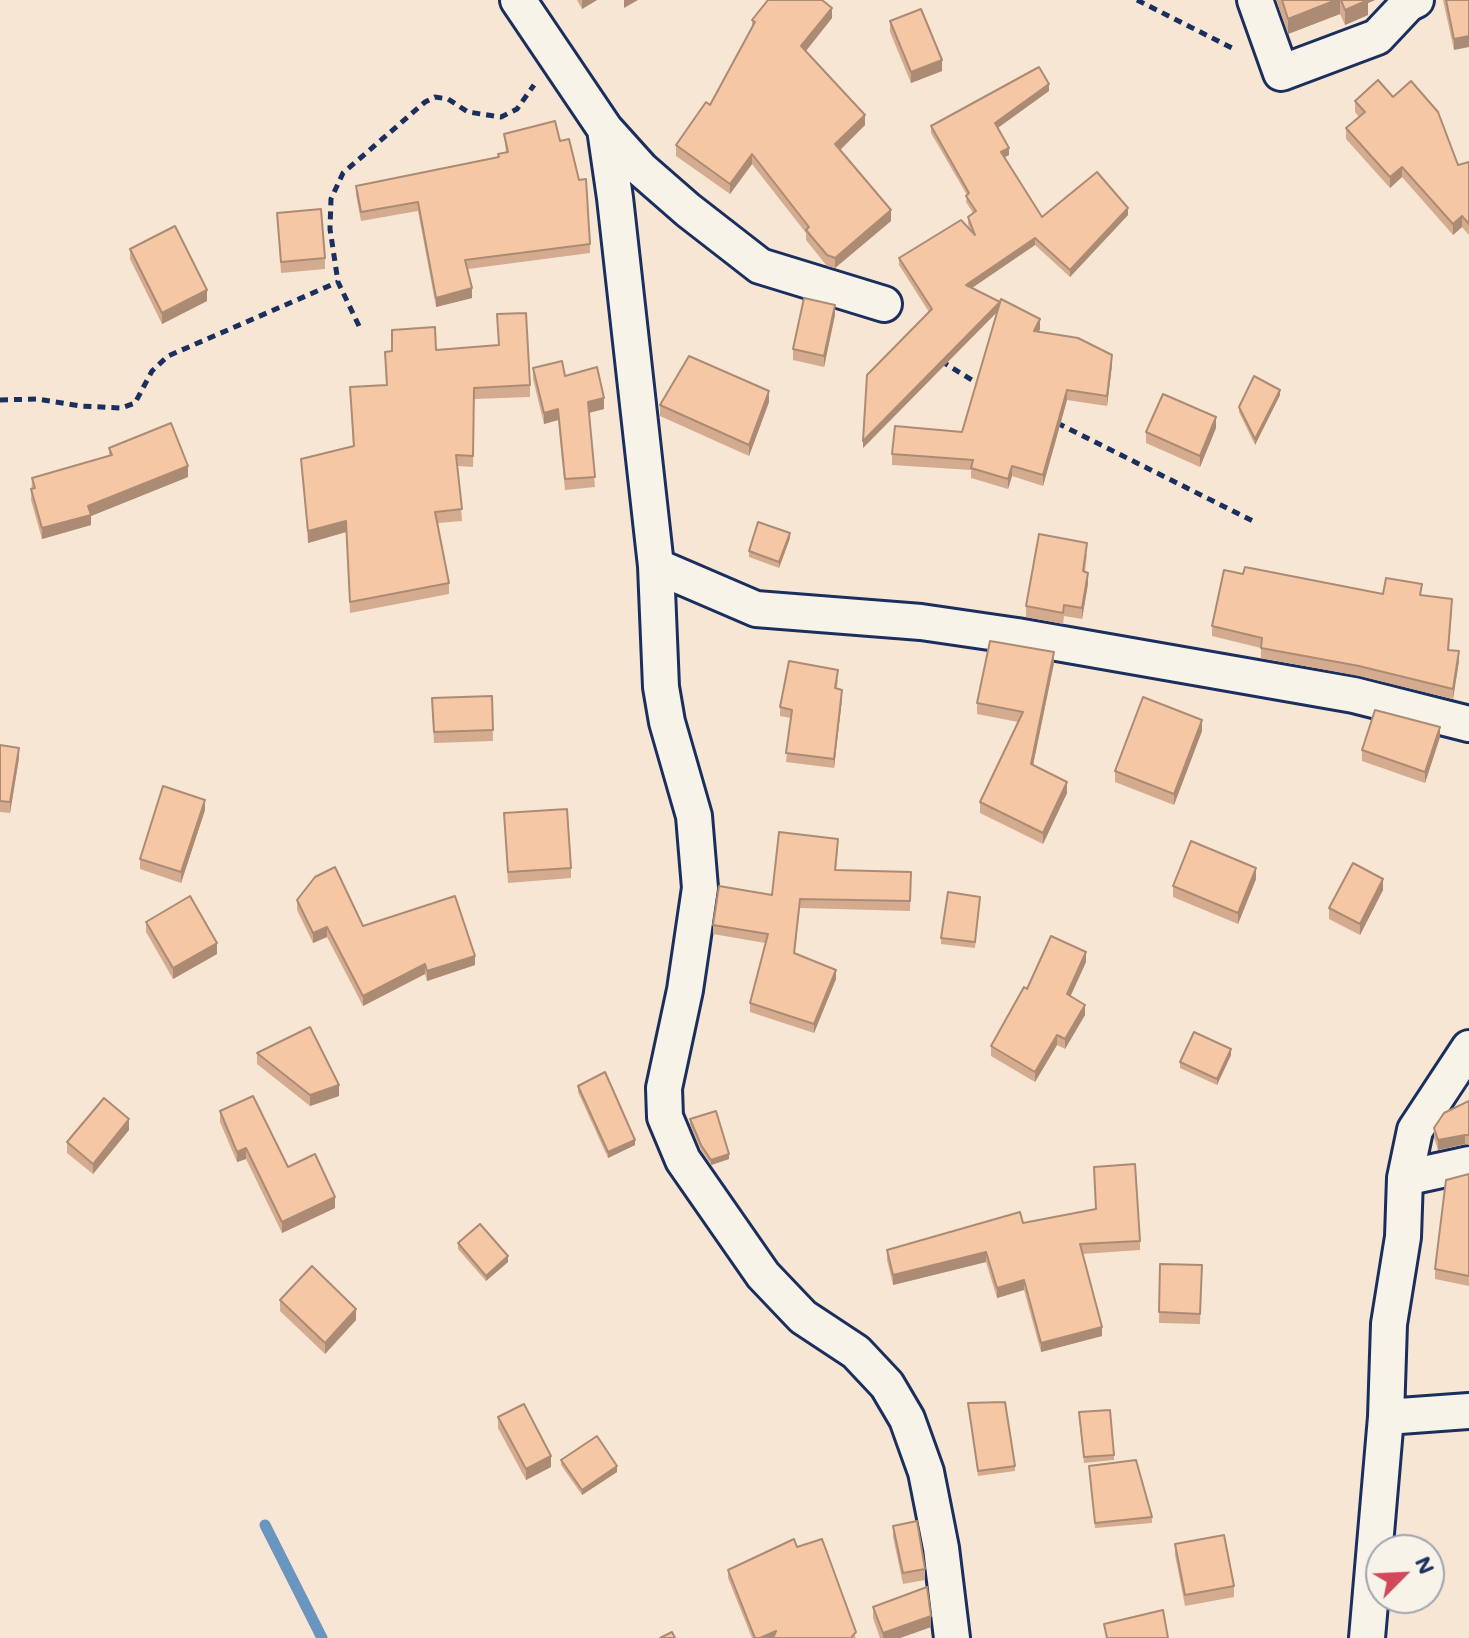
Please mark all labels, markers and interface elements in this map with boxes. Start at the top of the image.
north arrow [1365,1534,1445,1614]
text: N [1409,1551,1442,1578]

